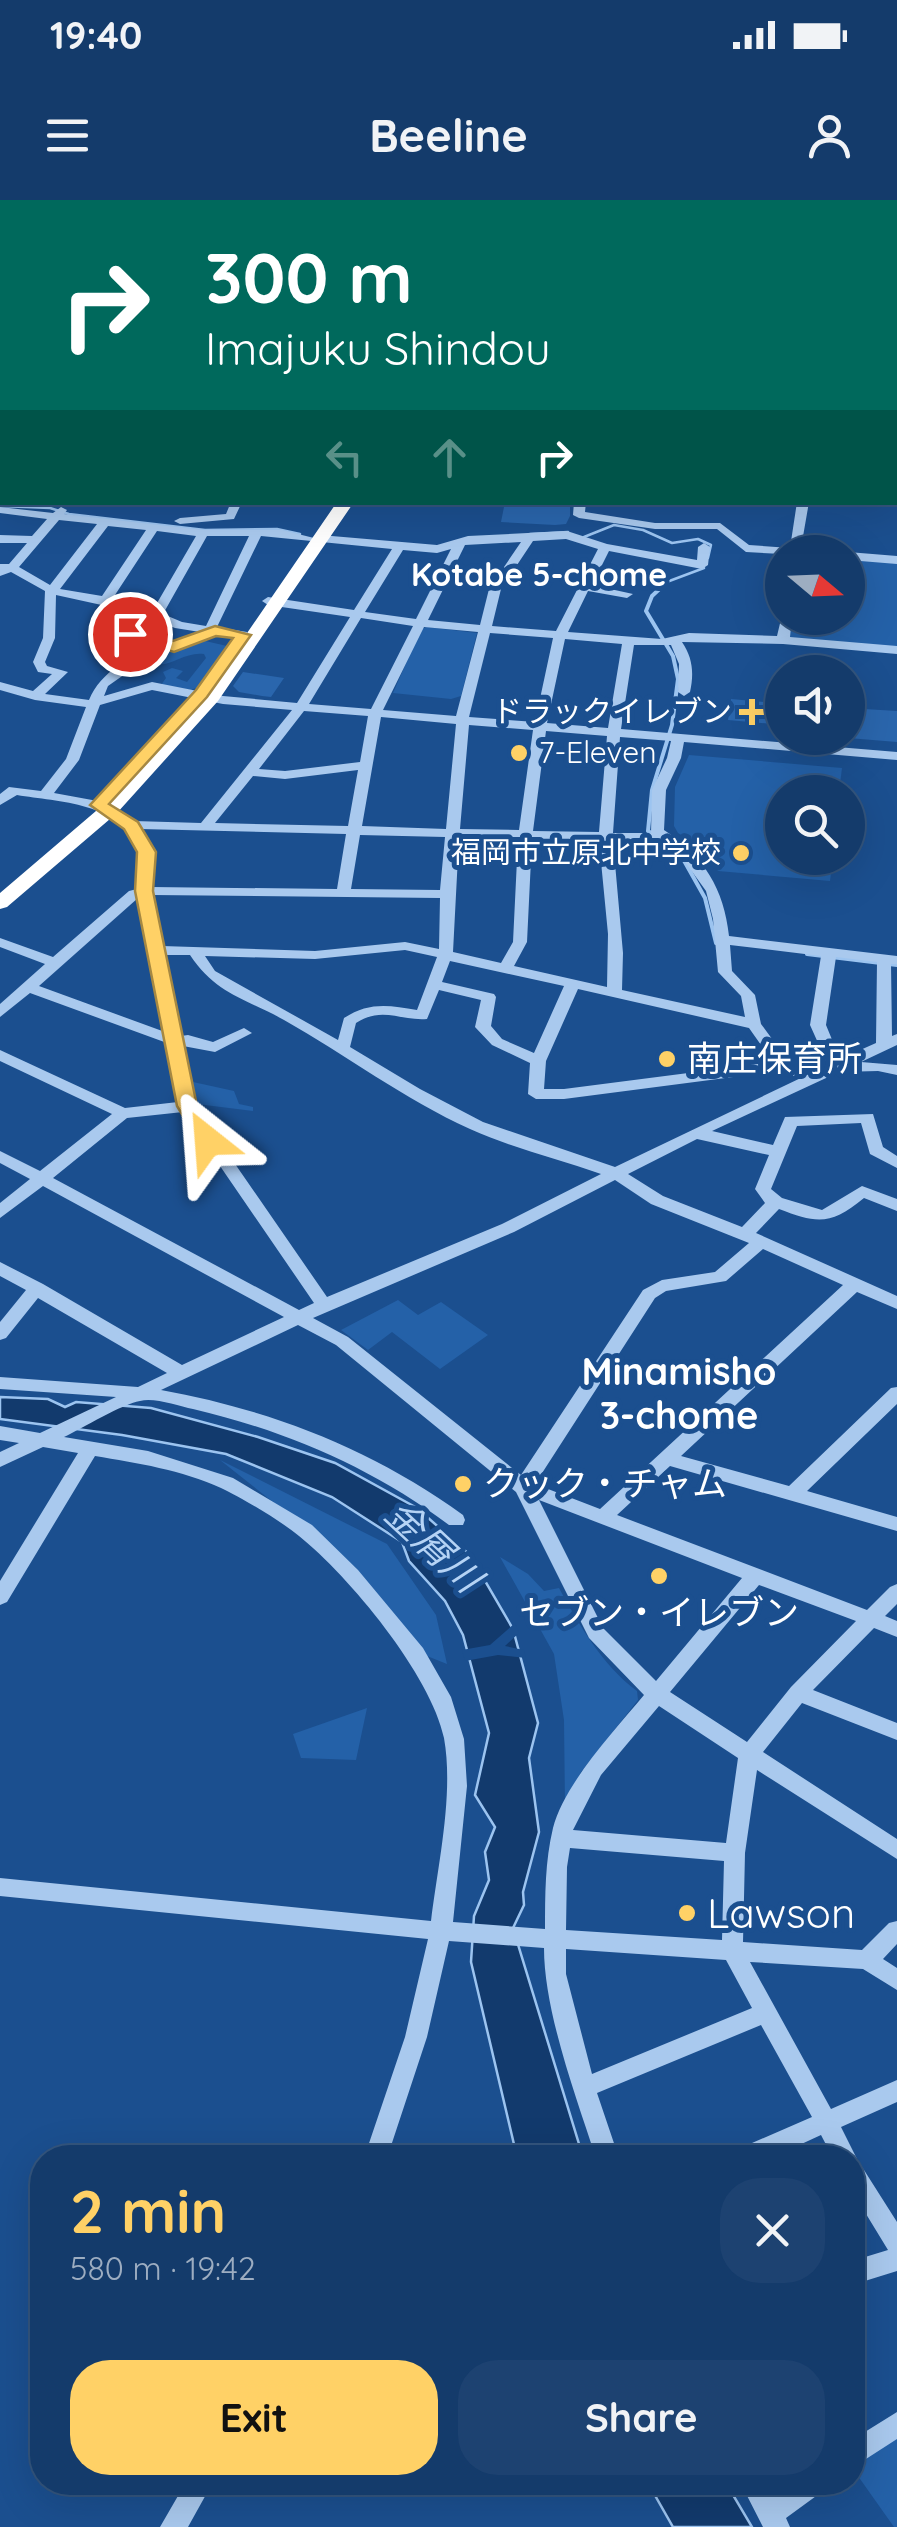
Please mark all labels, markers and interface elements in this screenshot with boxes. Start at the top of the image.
text: 19:40 [50,11,142,59]
text: Beeline [369,107,528,163]
icon: menu [40,108,95,163]
icon: person [802,108,857,163]
text: 300 m [205,233,413,321]
icon: right [40,240,170,370]
text: Imajuku Shindou [205,320,551,376]
icon: left [317,430,372,485]
icon: ahead [422,430,477,485]
icon: right [527,430,582,485]
north arrow [765,535,865,635]
map controls [765,535,865,875]
district label: Kotabe 5-chome [411,554,667,594]
pin [88,592,173,677]
icon: arrive [103,607,158,662]
button: sound [765,655,865,755]
place label: ドラックイレブン [492,692,732,730]
marker: ドラックイレブン [741,701,763,723]
place label: 7-Eleven [539,733,657,771]
marker: 7-Eleven [508,742,530,764]
button: search [765,775,865,875]
place label: 福岡市立原北中学校 [451,833,721,871]
marker: 福岡市立原北中学校 [730,842,752,864]
place label: 南庄保育所 [687,1036,862,1080]
marker: 南庄保育所 [656,1048,678,1070]
position arrow [156,1089,260,1193]
district label: Minamisho 3-chome [582,1347,776,1439]
place label: クック・チャム [483,1461,727,1505]
marker: クック・チャム [452,1473,474,1495]
water label: 金屑川 [376,1489,495,1604]
marker: セブン・イレブン [648,1565,670,1587]
place label: セブン・イレブン [519,1590,799,1634]
place label: Lawson [707,1886,855,1939]
marker: Lawson [676,1902,698,1924]
text: 2 min [70,2173,226,2248]
button: close [720,2178,825,2283]
text: 580 m · 19:42 [70,2248,256,2288]
button: Exit [70,2360,438,2475]
button: Share [458,2360,825,2475]

